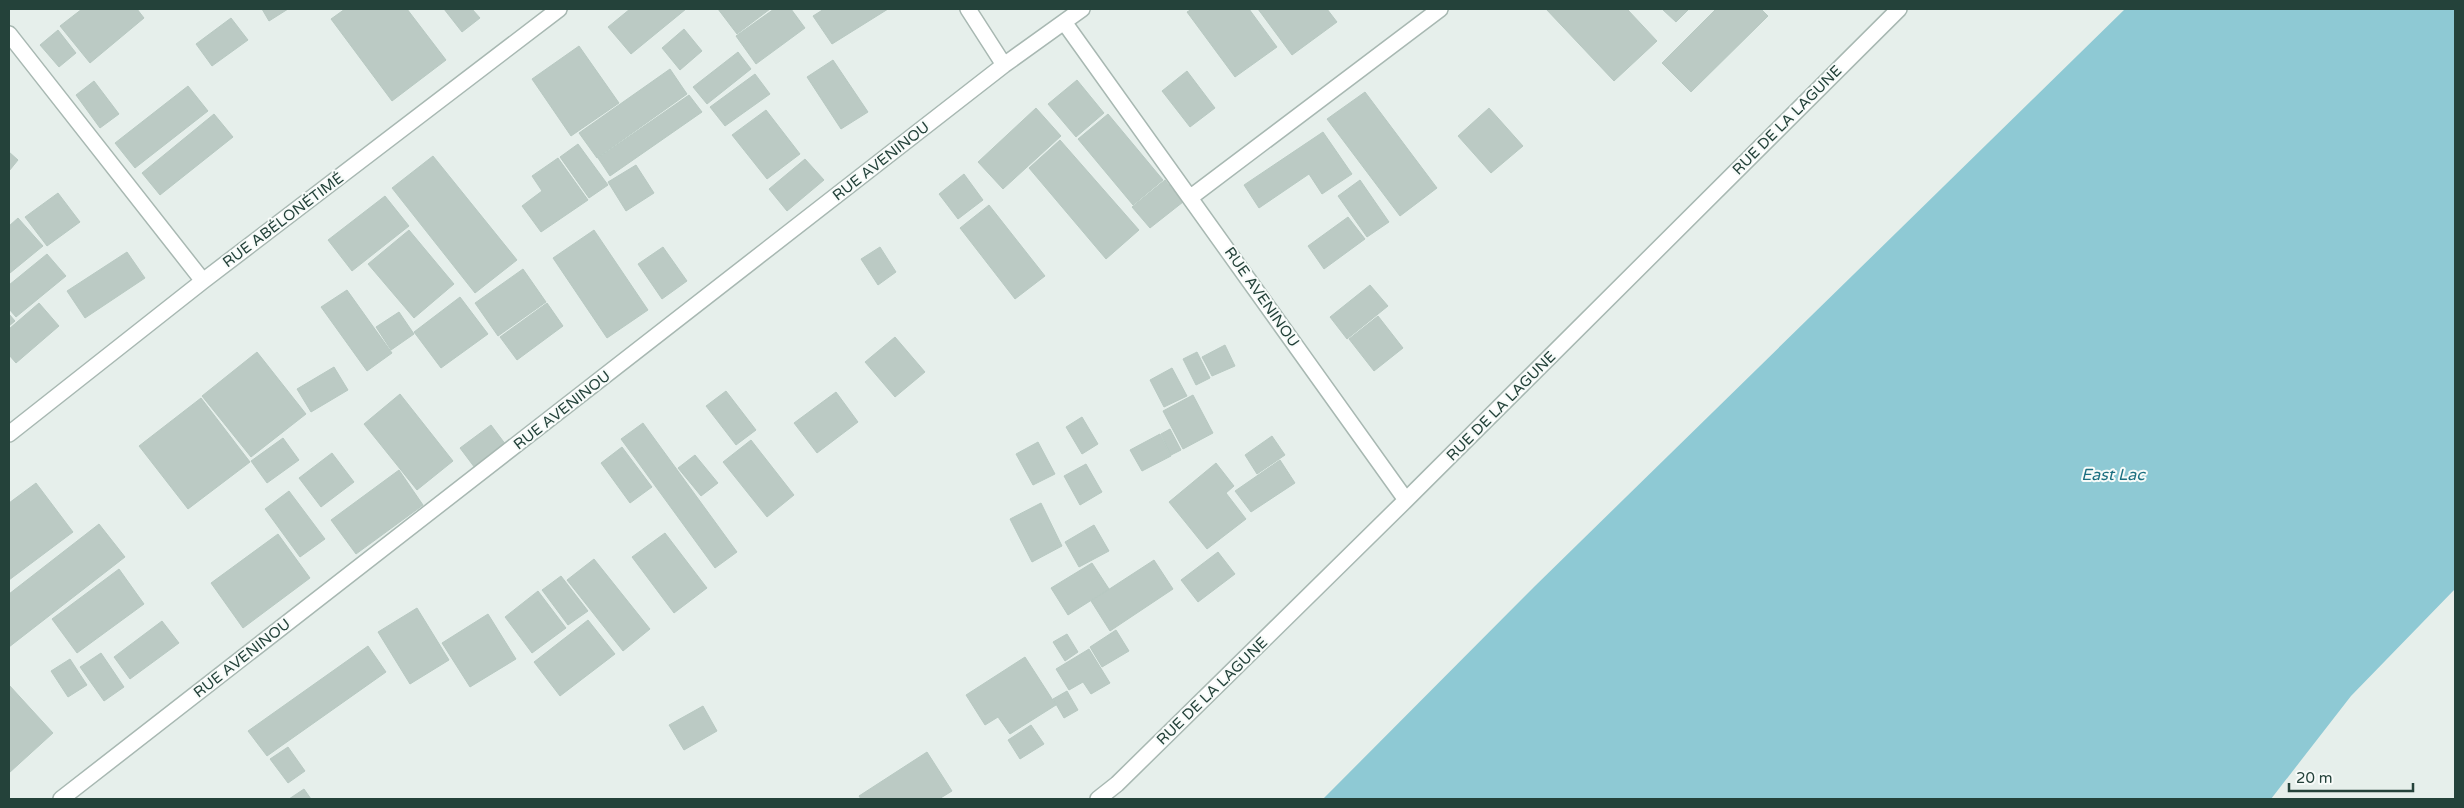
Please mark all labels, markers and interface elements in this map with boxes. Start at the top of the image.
street label: RUE DE LA LAGUNE [1729,62,1845,178]
street label: RUE AVENINOU [829,118,933,204]
street label: RUE ABÉLONÉTIMÉ [219,169,347,271]
street label: RUE AVENINOU [1221,244,1303,350]
street label: RUE DE LA LAGUNE [1443,348,1559,464]
street label: RUE AVENINOU [510,367,614,453]
water label: East Lac [2081,465,2146,485]
street label: RUE AVENINOU [190,615,294,701]
street label: RUE DE LA LAGUNE [1153,633,1271,749]
scale bar [2289,760,2413,792]
text: 20 m [2296,769,2333,787]

